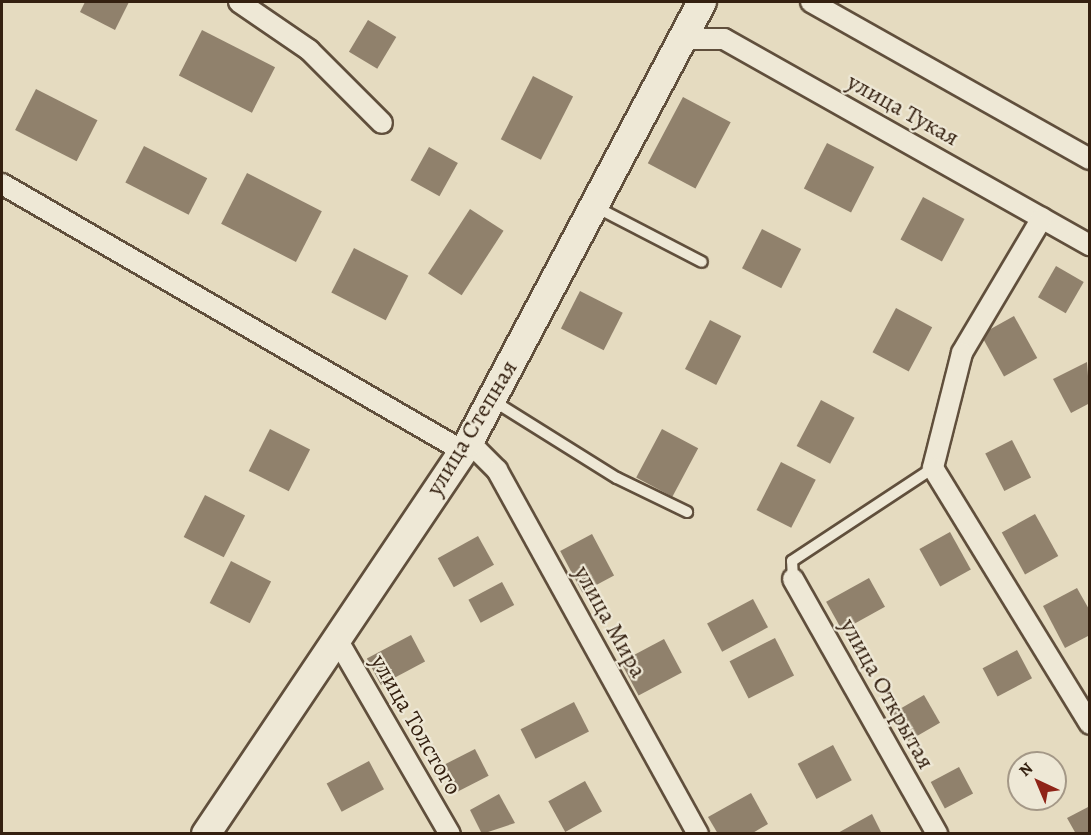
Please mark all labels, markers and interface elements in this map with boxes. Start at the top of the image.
street label: улица Тукая [842,67,964,153]
street label: улица Степная [420,355,524,501]
street label: улица Мира [567,561,653,683]
street label: улица Открытая [834,614,940,774]
street label: улица Толстого [364,650,468,800]
north arrow [1007,751,1067,811]
text: N [1014,758,1038,781]

